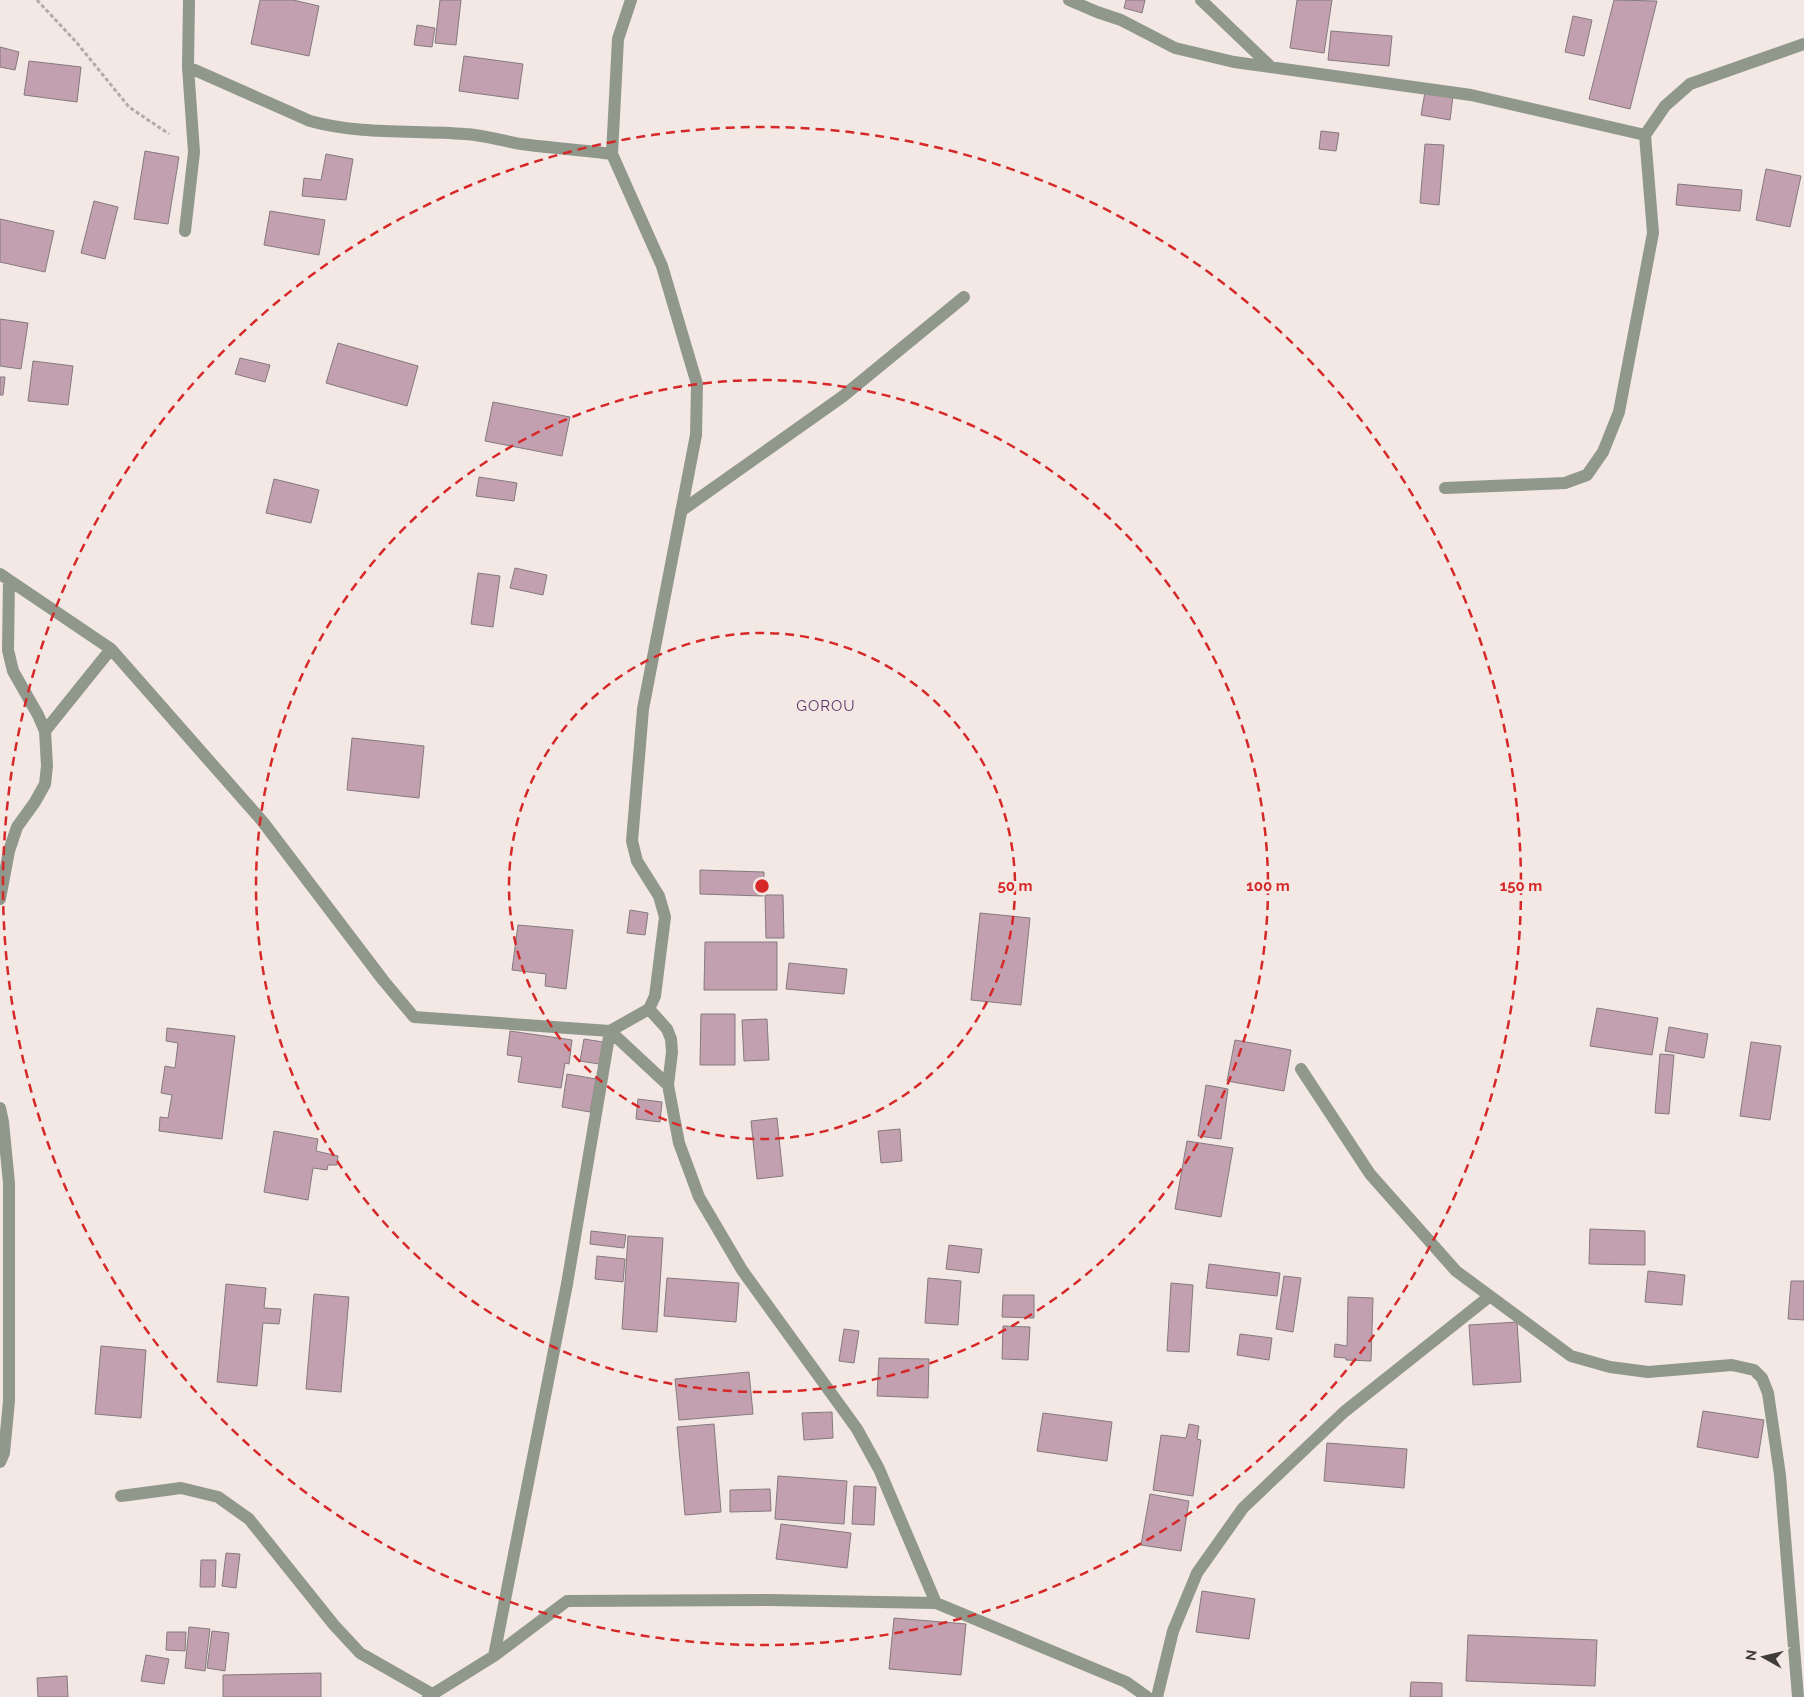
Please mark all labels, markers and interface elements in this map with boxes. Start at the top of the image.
district label: GOROU [796,697,856,715]
centre of rings [753,877,771,895]
text: 50 m [997,877,1033,895]
text: 100 m [1246,877,1290,895]
text: 150 m [1500,877,1542,895]
north arrow [1739,1632,1789,1682]
text: N [1742,1649,1760,1662]

